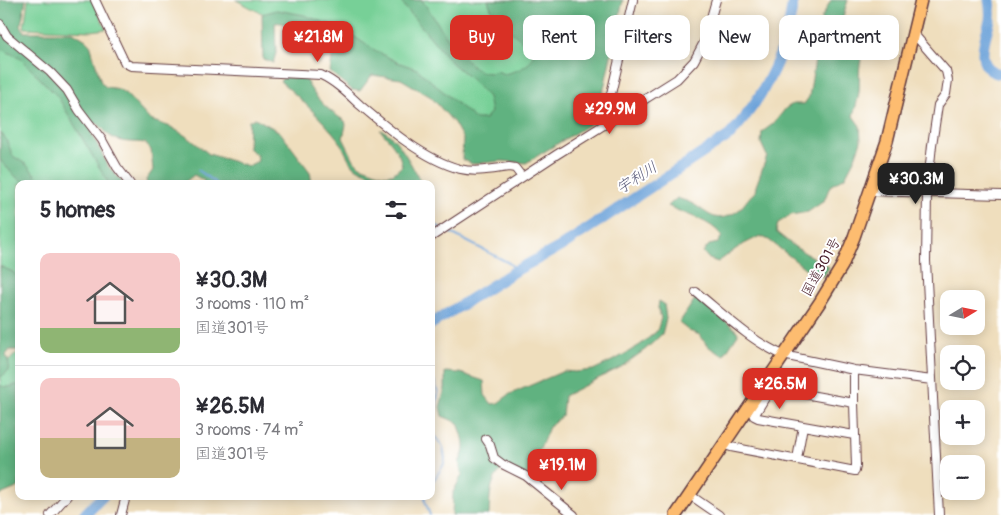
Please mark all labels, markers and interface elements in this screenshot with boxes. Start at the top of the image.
chip: Buy [450,15,513,60]
chip: Rent [523,15,595,60]
chip: Filters [605,15,690,60]
chip: New [700,15,769,60]
chip: Apartment [779,15,899,60]
pin: ¥21.8M [277,20,359,63]
text: ¥21.8M [293,27,343,47]
pin: ¥29.9M [569,92,651,135]
text: ¥29.9M [584,99,636,119]
water label: 宇利川 [613,158,661,198]
pin: ¥30.3M [875,162,957,205]
text: ¥30.3M [889,169,943,189]
icon: filters [382,196,410,224]
text: 5 homes [40,197,115,224]
street label: 国道301号 [798,235,844,299]
text: ¥30.3M [195,267,267,294]
icon: home [80,273,140,333]
north arrow [940,290,985,335]
map controls [940,290,985,500]
text: 3 rooms · 110 m² [195,294,309,314]
text: 国道301号 [195,318,269,338]
button: locate [940,345,985,390]
pin: ¥26.5M [739,368,821,410]
text: ¥26.5M [753,374,807,394]
text: ¥26.5M [195,393,265,420]
icon: home [80,398,140,458]
button: + [940,400,985,445]
text: 3 rooms · 74 m² [195,420,304,440]
text: 国道301号 [195,444,269,464]
pin: ¥19.1M [521,448,603,491]
text: ¥19.1M [539,455,585,475]
button: − [940,455,985,500]

